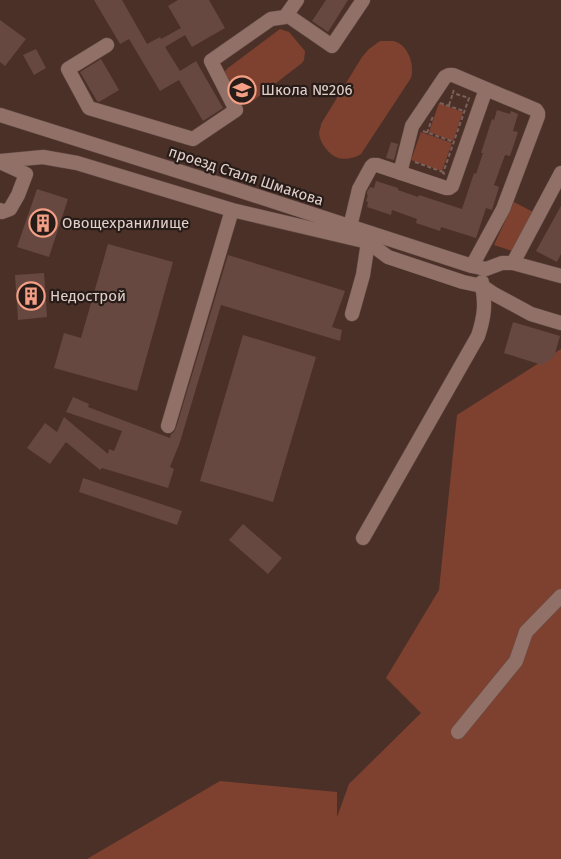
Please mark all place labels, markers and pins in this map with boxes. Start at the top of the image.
school or university icon: Школа №206 [227,75,257,105]
place label: Школа №206 [261,81,353,99]
building icon: Овощехранилище [28,208,58,238]
place label: Овощехранилище [62,214,189,232]
building icon: Недострой [16,281,46,311]
place label: Недострой [50,287,126,305]

